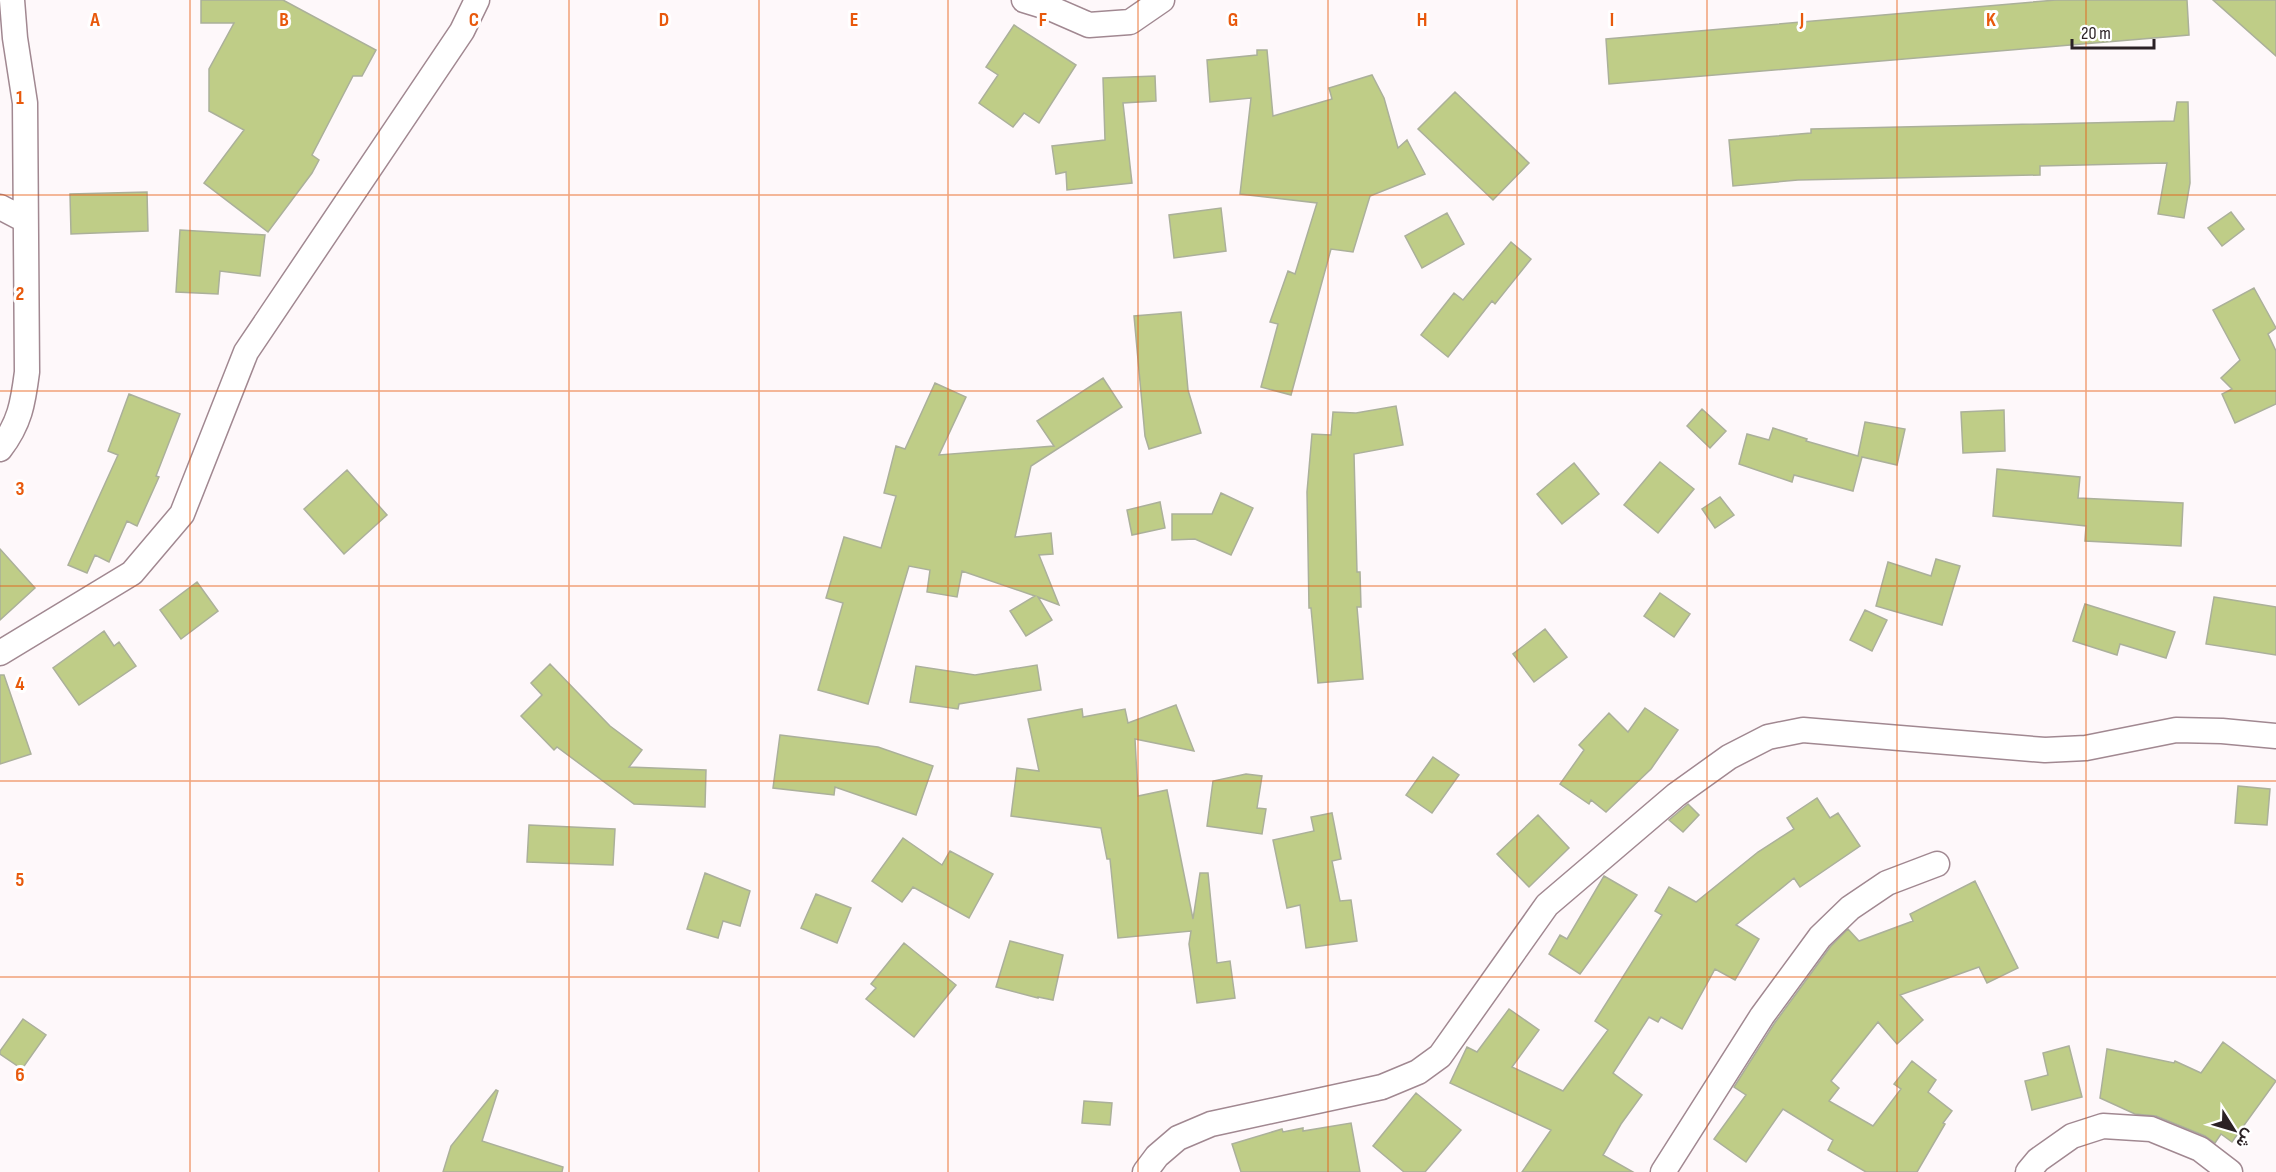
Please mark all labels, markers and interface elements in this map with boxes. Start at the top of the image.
text: A [89,8,100,32]
text: B [279,8,289,32]
text: C [469,8,479,32]
text: D [659,8,669,32]
text: E [850,8,858,32]
text: F [1039,8,1047,32]
text: G [1228,8,1238,32]
text: H [1417,8,1427,32]
text: I [1610,8,1614,32]
text: J [1799,8,1804,32]
text: K [1986,8,1996,32]
scale bar [2072,12,2154,50]
text: 20 m [2081,23,2111,44]
text: 1 [16,86,24,110]
text: 2 [16,282,24,306]
text: 3 [16,477,25,501]
text: 4 [15,672,25,696]
text: 5 [16,868,25,892]
text: 6 [15,1063,25,1087]
north arrow [2204,1100,2264,1160]
text: ش [2231,1125,2258,1152]

